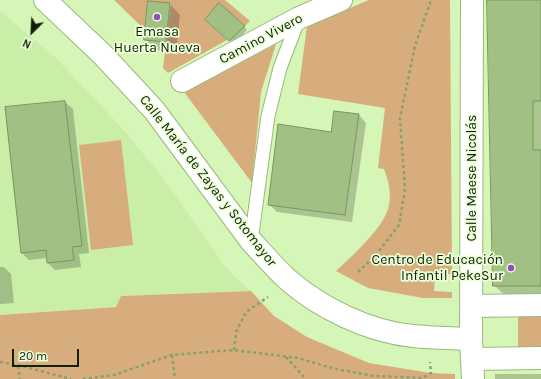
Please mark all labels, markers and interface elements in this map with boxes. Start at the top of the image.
street label: Camino Vivero [216,10,306,68]
north arrow [12,12,52,52]
marker: Emasa Huerta Nueva [152,12,162,22]
place label: Emasa Huerta Nueva [114,24,200,56]
text: N [21,36,33,51]
street label: Calle María de Zayas y Sotomayor [136,92,280,270]
street label: Calle Maese Nicolás [464,115,480,241]
place label: Centro de Educación Infantil PekeSur [372,252,503,284]
marker: Centro de Educación Infantil PekeSur [506,263,516,273]
scale bar [14,341,81,367]
text: 20 m [19,349,47,363]

